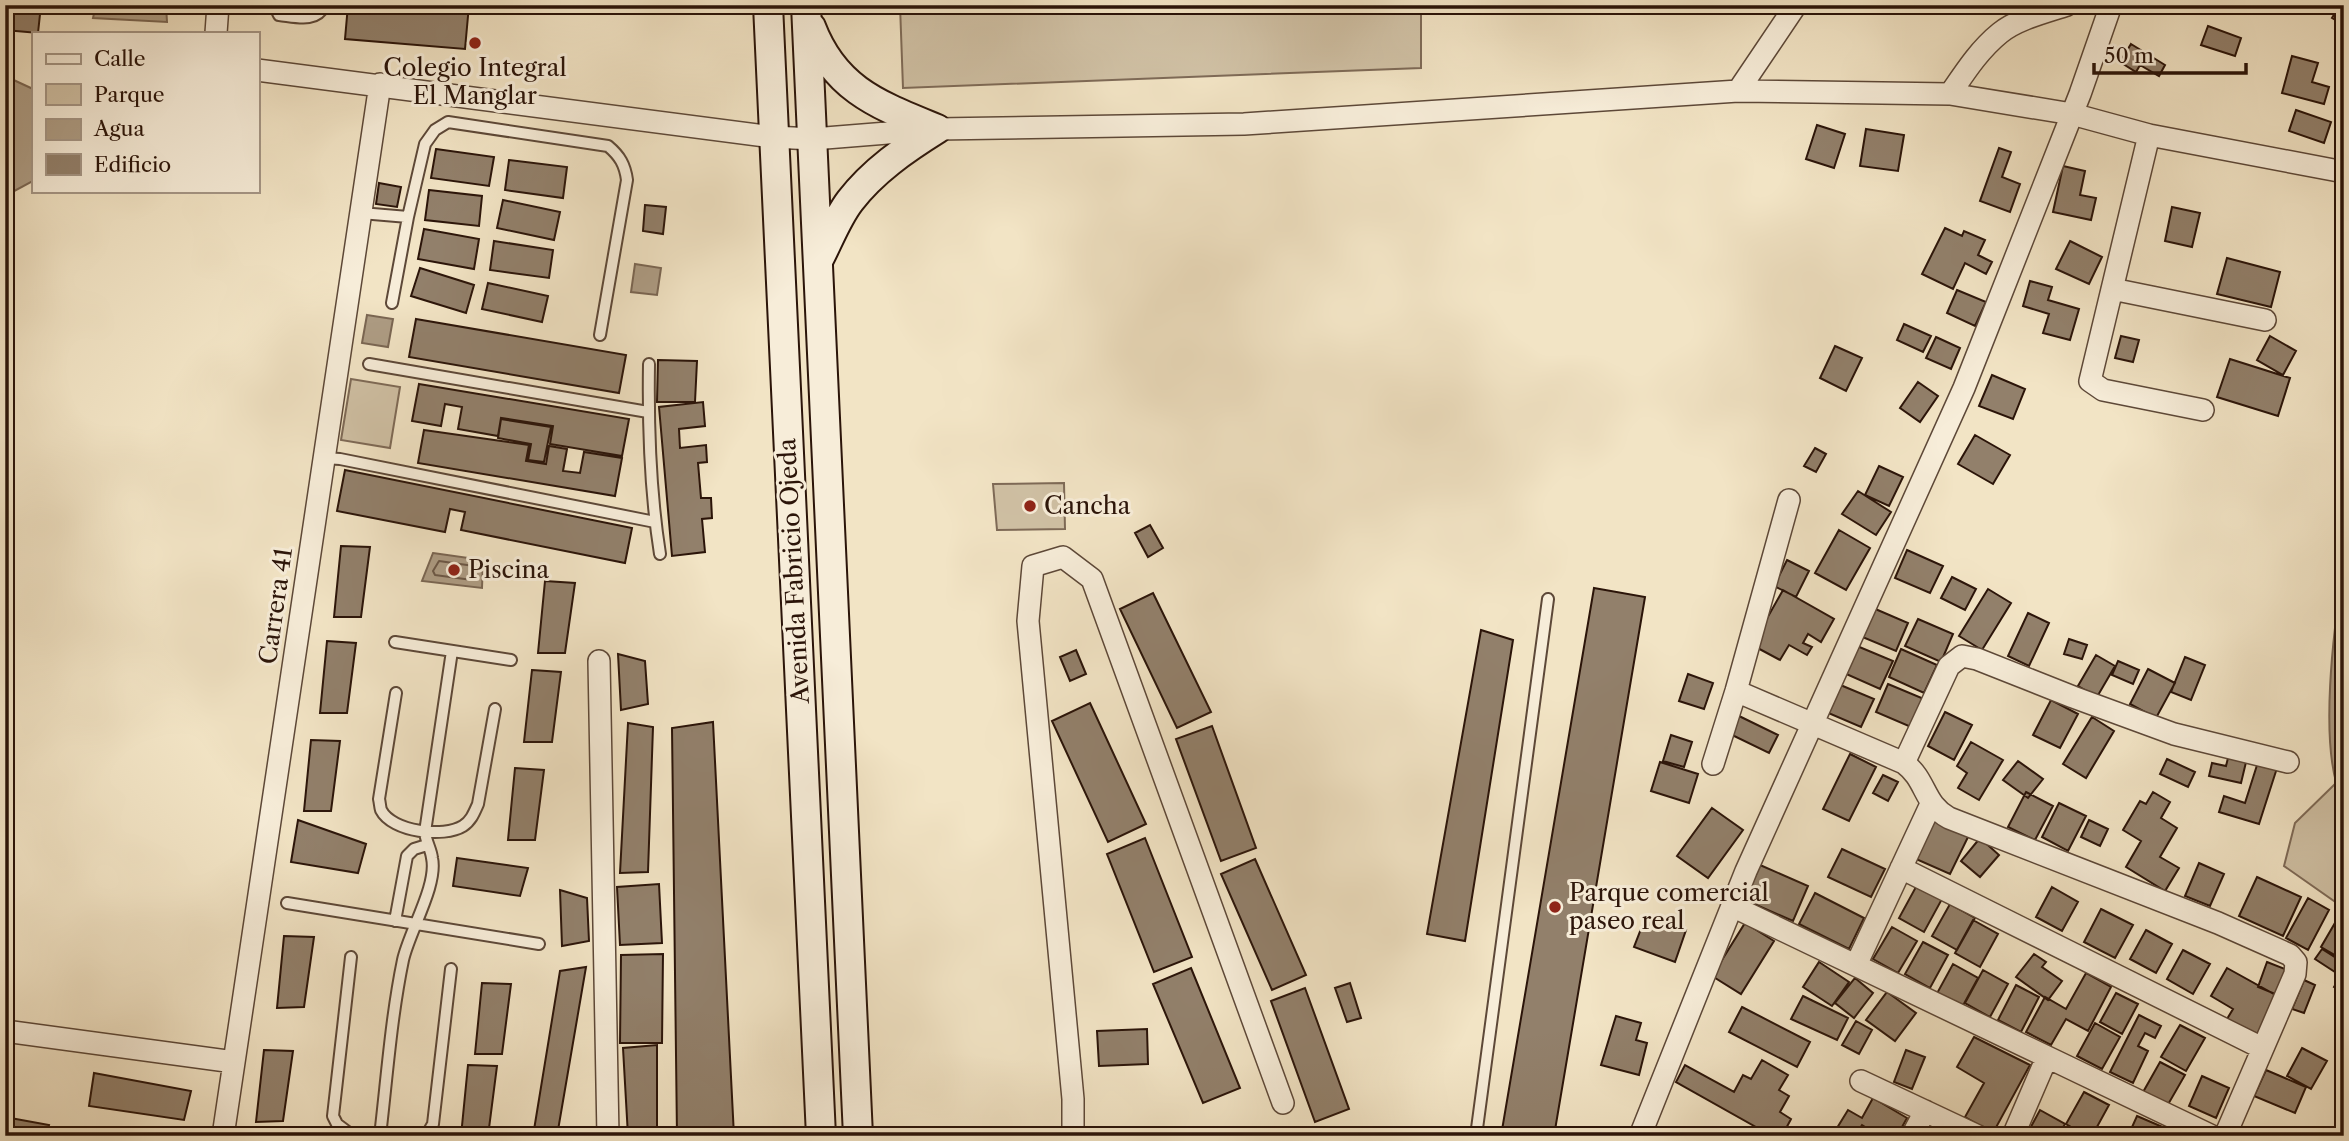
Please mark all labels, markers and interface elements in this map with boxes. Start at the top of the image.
legend [32,32,259,192]
scale bar [2094,32,2246,76]
marker: Colegio Integral El Manglar [467,35,483,51]
text: 50 m [2104,43,2154,68]
text: Calle [94,46,146,71]
place label: Colegio Integral El Manglar [383,53,567,110]
text: Parque [94,82,165,107]
text: Agua [93,116,146,141]
text: Edificio [94,152,171,177]
street label: Avenida Fabricio Ojeda [772,437,815,705]
place label: Cancha [1044,491,1131,520]
marker: Cancha [1022,498,1038,514]
street label: Carrera 41 [253,546,298,666]
place label: Piscina [468,555,550,584]
marker: Piscina [446,562,462,578]
place label: Parque comercial paseo real [1569,878,1769,935]
marker: Parque comercial paseo real [1547,899,1563,915]

